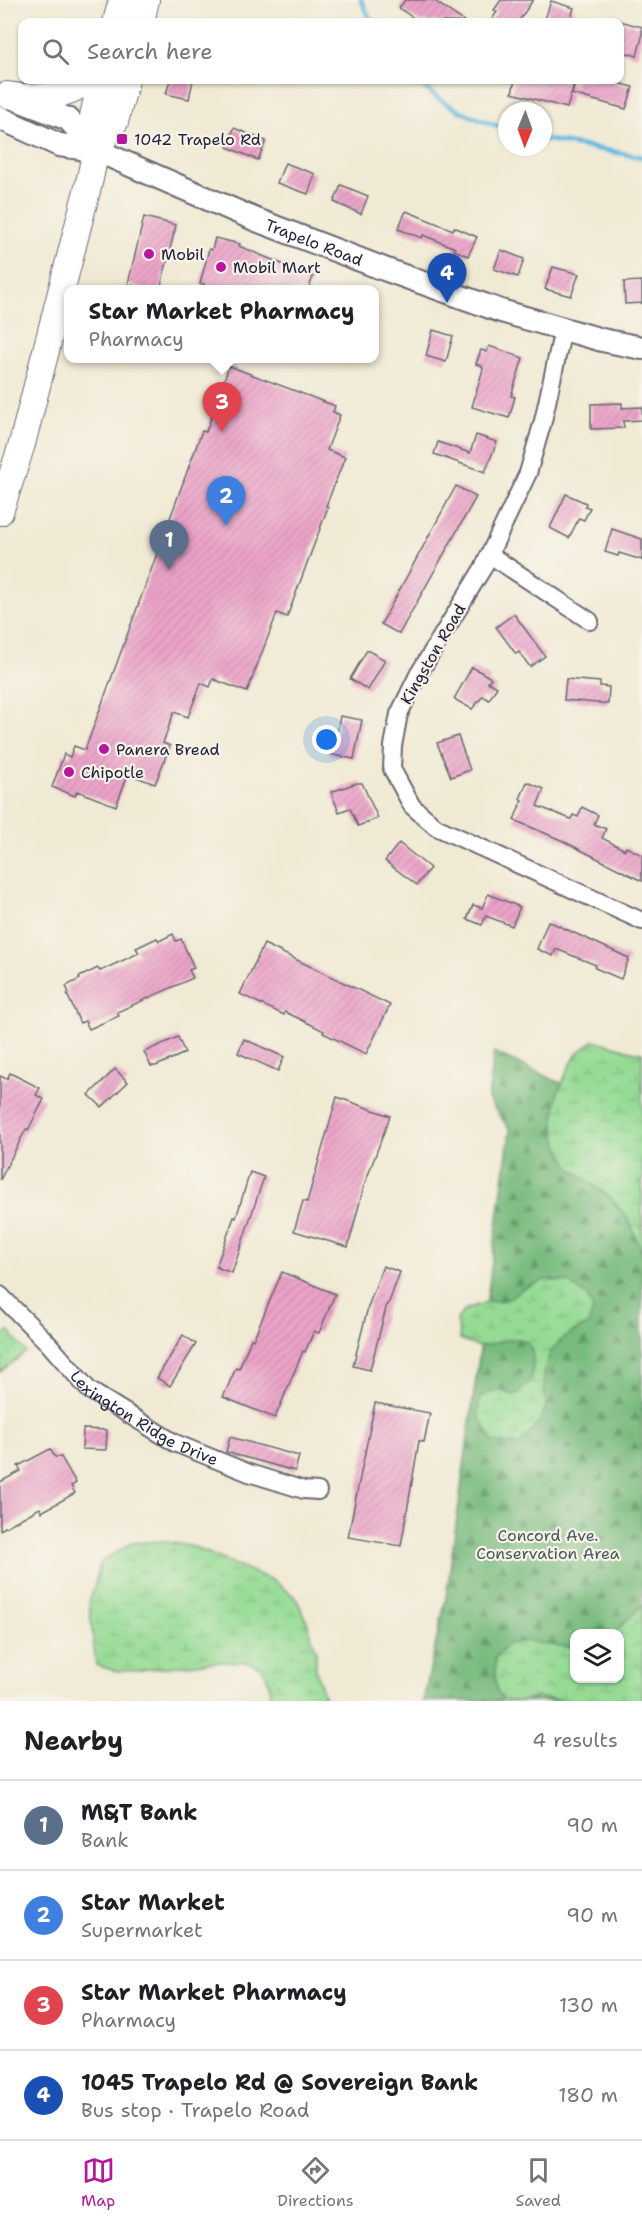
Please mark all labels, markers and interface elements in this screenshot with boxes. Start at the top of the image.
search box [18,18,624,84]
icon: search [39,35,72,68]
text: Search here [87,37,213,66]
north arrow [498,102,552,156]
place label: 1042 Trapelo Rd [134,129,261,150]
marker: 1042 Trapelo Rd [115,132,129,146]
street label: Trapelo Road [262,214,366,270]
place label: Mobil [161,244,205,265]
marker: Mobil [142,247,156,261]
pin: 4 [428,254,466,303]
place label: Mobil Mart [233,257,321,278]
marker: Mobil Mart [214,260,228,274]
popup [64,285,379,363]
text: Star Market Pharmacy [89,297,354,326]
text: Pharmacy [89,326,184,352]
pin: 3 [202,382,242,432]
pin: 2 [206,476,246,526]
pin: 1 [150,520,188,570]
street label: Kingston Road [396,600,470,708]
your location [312,725,341,754]
place label: Panera Bread [116,739,220,760]
marker: Panera Bread [97,742,111,756]
place label: Chipotle [81,762,144,783]
marker: Chipotle [62,765,76,779]
street label: Lexington Ridge Drive [66,1366,221,1470]
park label: Concord Ave. Conservation Area [476,1525,620,1564]
map controls [570,1629,624,1683]
button: layers [570,1629,624,1683]
text: Nearby [24,1723,123,1758]
text: 4 results [532,1727,618,1753]
text: M&T Bank [81,1798,198,1827]
text: 1 [39,1812,48,1838]
text: 90 m [566,1812,618,1838]
text: Bank [81,1827,129,1853]
text: Star Market [81,1888,225,1917]
text: 2 [37,1902,51,1928]
text: 90 m [566,1902,618,1928]
text: Supermarket [81,1917,203,1943]
text: Star Market Pharmacy [81,1978,347,2007]
text: 3 [37,1992,51,2018]
text: 130 m [559,1992,618,2018]
text: Pharmacy [81,2007,176,2033]
text: 1045 Trapelo Rd @ Sovereign Bank [81,2068,478,2097]
text: 4 [37,2082,51,2108]
text: 180 m [558,2082,618,2108]
text: Bus stop · Trapelo Road [81,2097,309,2123]
tab: Map [81,2154,115,2211]
tab: Directions [277,2154,354,2211]
tab: Saved [516,2154,561,2211]

